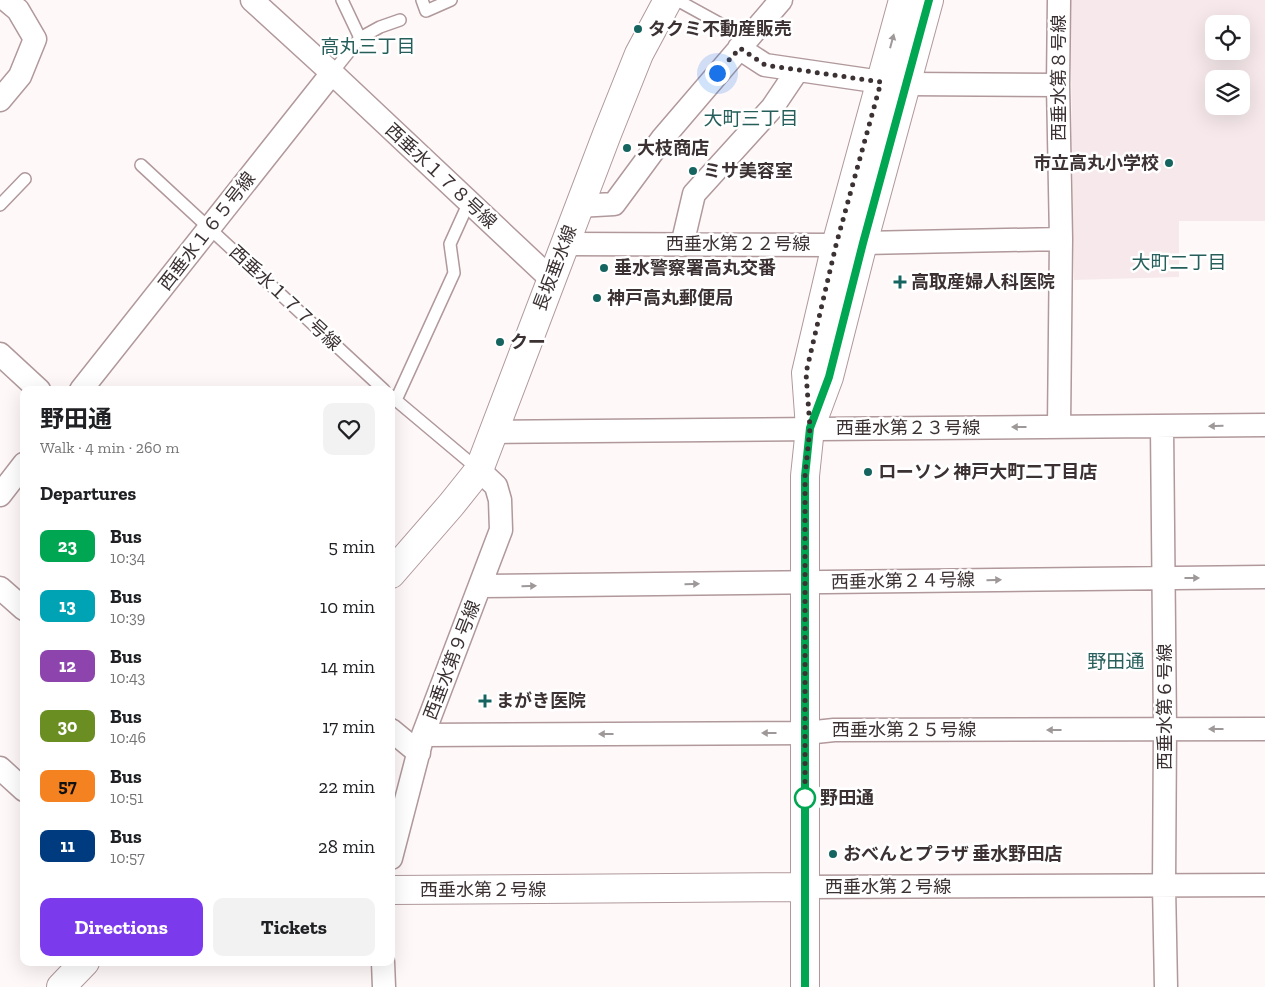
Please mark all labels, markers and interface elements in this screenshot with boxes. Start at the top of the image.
street label: 西垂水第８号線 [1048,15,1070,141]
map controls [1205,15,1250,115]
button: locate [1205,15,1250,60]
place label: タクミ不動産販売 [648,18,792,40]
marker: タクミ不動産販売 [632,23,644,35]
one-way arrow [888,33,896,48]
district label: 高丸三丁目 [320,35,416,58]
your location [705,61,730,86]
button: layers [1205,70,1250,115]
district label: 大町三丁目 [703,107,799,130]
street label: 西垂水１７８号線 [381,119,501,233]
place label: 大枝商店 [637,137,709,159]
marker: 大枝商店 [621,142,633,154]
place label: 市立高丸小学校 [1033,152,1159,174]
marker: 市立高丸小学校 [1163,157,1175,169]
place label: ミサ美容室 [703,160,793,182]
marker: ミサ美容室 [687,165,699,177]
street label: 西垂水１６５号線 [154,167,260,295]
street label: 長坂垂水線 [529,222,581,314]
street label: 西垂水第２２号線 [666,233,810,255]
street label: 西垂水１７７号線 [225,241,345,355]
district label: 大町二丁目 [1131,251,1227,274]
place label: 垂水警察署高丸交番 [614,257,776,279]
marker: 垂水警察署高丸交番 [598,262,610,274]
place label: 高取産婦人科医院 [911,271,1055,293]
marker: 高取産婦人科医院 [893,275,907,289]
place label: 神戸高丸郵便局 [607,287,733,309]
marker: 神戸高丸郵便局 [591,292,603,304]
place label: クー [510,331,546,353]
marker: クー [494,336,506,348]
button: heart [323,403,375,455]
text: 野田通 [40,404,112,433]
street label: 西垂水第２３号線 [836,417,980,439]
one-way arrow [1208,422,1224,430]
one-way arrow [1011,423,1027,431]
text: Walk · 4 min · 260 m [40,438,179,457]
place label: ローソン 神戸大町二丁目店 [878,461,1097,483]
marker: ローソン 神戸大町二丁目店 [862,466,874,478]
text: Departures [40,482,136,505]
text: Bus [110,525,142,548]
text: 23 [58,535,77,557]
text: 5 min [328,535,375,558]
text: 10:34 [110,548,145,567]
street label: 西垂水第２４号線 [831,569,975,593]
one-way arrow [1184,574,1200,582]
one-way arrow [986,576,1002,584]
one-way arrow [684,579,700,587]
one-way arrow [521,581,537,589]
text: Bus [110,585,142,608]
text: 13 [59,595,76,617]
text: 10 min [320,595,375,618]
street label: 西垂水第９号線 [419,597,485,723]
text: 10:39 [110,608,145,627]
street label: 西垂水第６号線 [1154,644,1176,770]
text: Bus [110,645,142,668]
district label: 野田通 [1087,650,1145,673]
text: 12 [59,655,76,677]
text: 14 min [321,655,375,678]
text: 10:43 [110,668,145,687]
place label: まがき医院 [496,690,586,712]
marker: まがき医院 [478,694,492,708]
text: Bus [110,705,142,728]
text: 30 [58,715,77,737]
text: 17 min [322,715,375,738]
street label: 西垂水第２５号線 [832,719,976,741]
one-way arrow [1208,725,1224,733]
one-way arrow [1046,726,1062,734]
text: 10:46 [110,728,146,747]
one-way arrow [761,729,777,737]
one-way arrow [598,730,614,738]
text: Bus [110,765,142,788]
text: 57 [58,775,77,797]
text: 22 min [319,775,375,798]
marker: 野田通 [794,787,816,809]
place label: 野田通 [820,787,874,809]
text: 10:51 [110,788,143,807]
text: Bus [110,825,142,848]
text: 11 [60,835,75,857]
text: 28 min [318,835,375,858]
place label: おべんとプラザ 垂水野田店 [843,843,1062,865]
text: 10:57 [110,848,145,867]
marker: おべんとプラザ 垂水野田店 [827,848,839,860]
street label: 西垂水第２号線 [825,876,951,898]
street label: 西垂水第２号線 [420,879,546,901]
button: Directions [40,898,203,956]
button: Tickets [213,898,375,956]

